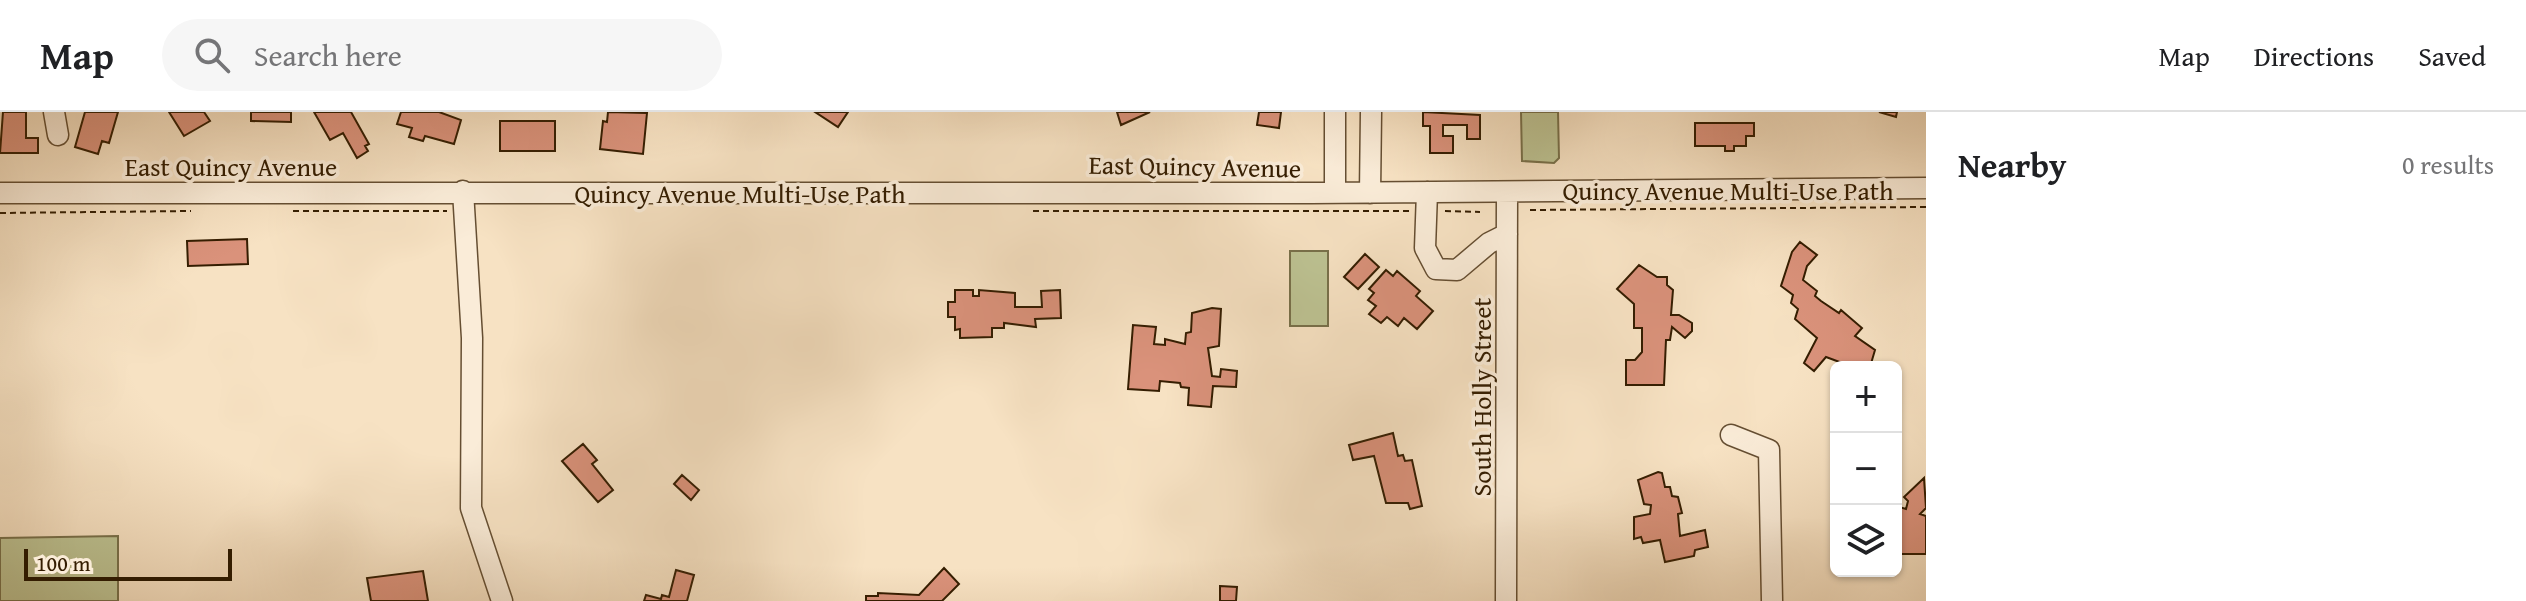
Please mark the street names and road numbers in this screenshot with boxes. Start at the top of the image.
street label: East Quincy Avenue [1088,145,1302,187]
street label: East Quincy Avenue [125,147,337,186]
street label: Quincy Avenue Multi-Use Path [1562,171,1894,210]
street label: Quincy Avenue Multi-Use Path [574,174,906,213]
street label: South Holly Street [1462,297,1501,497]

